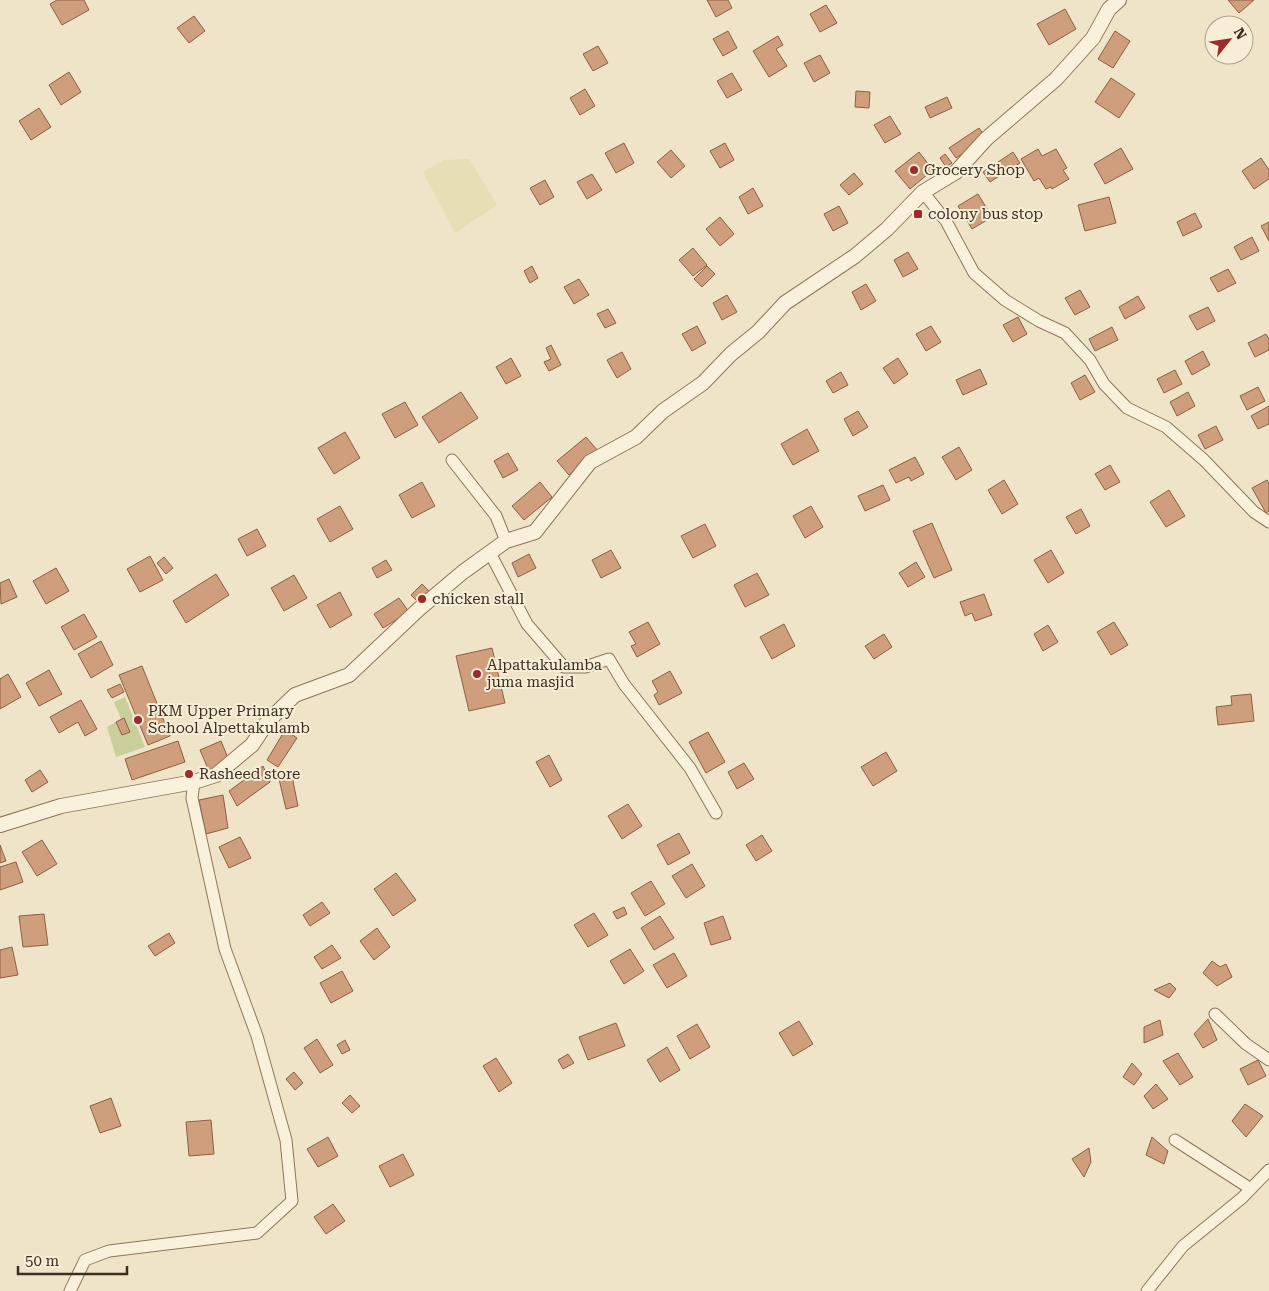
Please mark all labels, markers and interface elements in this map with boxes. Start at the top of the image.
north arrow [1204,15,1254,65]
text: N [1231,25,1250,42]
place label: Grocery Shop [924,161,1025,179]
marker: Grocery Shop [908,164,920,176]
place label: colony bus stop [928,205,1043,223]
marker: colony bus stop [912,208,924,220]
place label: chicken stall [432,590,524,608]
marker: chicken stall [416,593,428,605]
place label: Alpattakulamba juma masjid [486,656,602,691]
marker: Alpattakulamba juma masjid [471,668,483,680]
place label: PKM Upper Primary School Alpettakulamb [148,702,310,737]
marker: PKM Upper Primary School Alpettakulamb [132,714,144,726]
place label: Rasheed store [199,765,300,783]
marker: Rasheed store [183,768,195,780]
scale bar [18,1244,126,1276]
text: 50 m [25,1252,60,1270]

